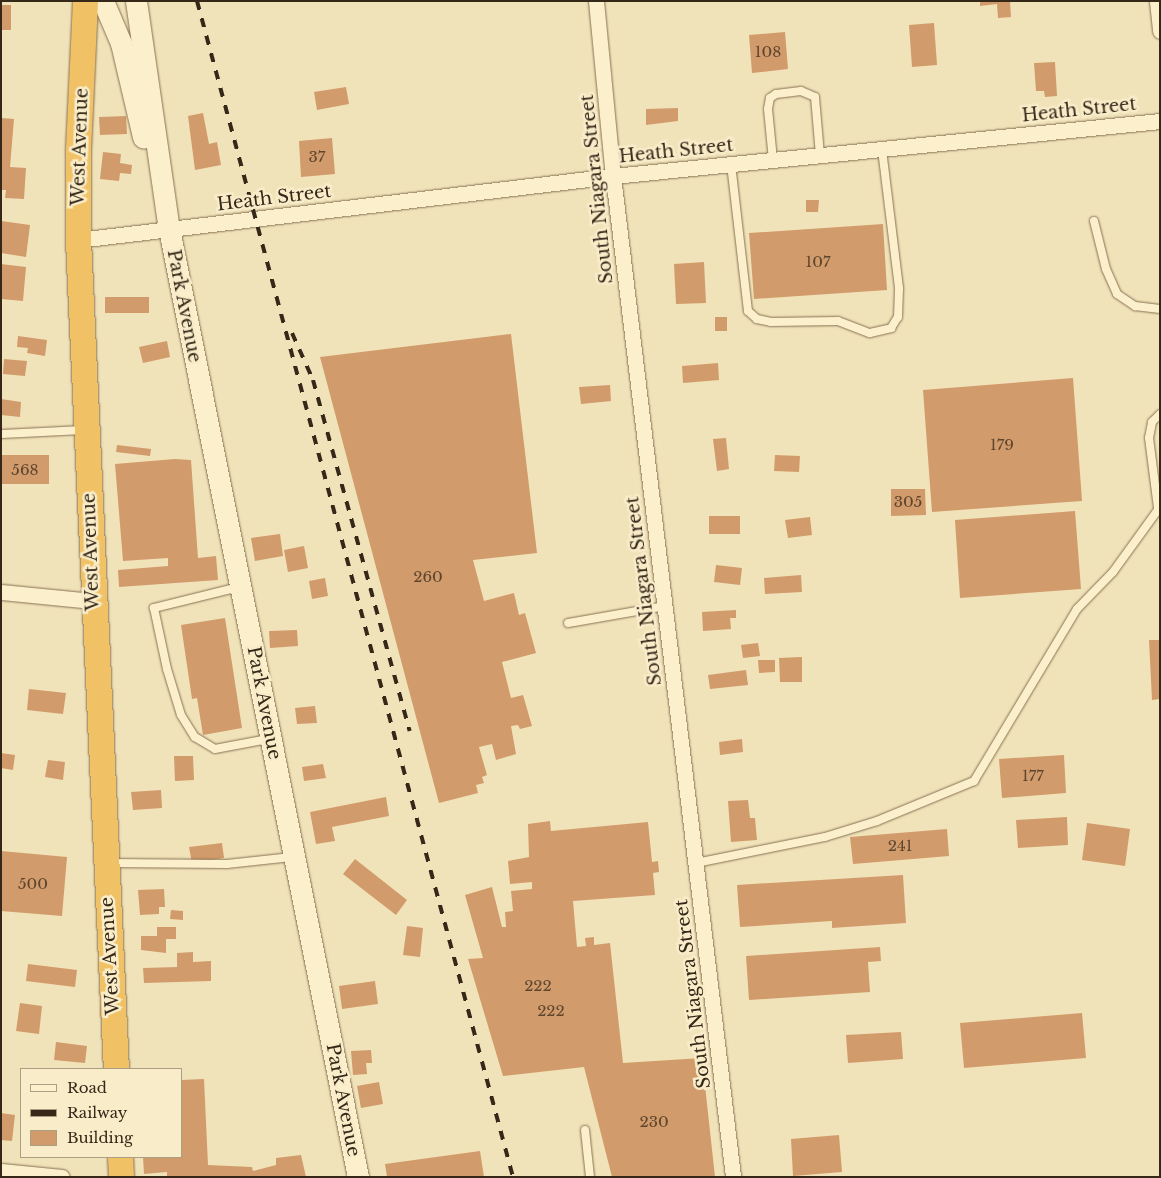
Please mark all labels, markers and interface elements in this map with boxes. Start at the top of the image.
house number: 108 [755,43,781,61]
street label: West Avenue [67,87,93,207]
street label: South Niagara Street [576,93,618,285]
street label: Heath Street [1021,93,1137,127]
street label: Heath Street [618,134,734,168]
house number: 37 [309,148,325,166]
street label: Heath Street [216,180,332,216]
street label: Park Avenue [162,247,206,365]
house number: 107 [806,253,830,271]
house number: 179 [990,436,1014,454]
house number: 568 [11,461,39,479]
street label: West Avenue [78,492,104,612]
house number: 305 [894,493,922,511]
street label: South Niagara Street [622,495,666,687]
house number: 260 [413,568,443,586]
street label: Park Avenue [242,644,286,762]
house number: 177 [1022,767,1044,785]
house number: 241 [888,837,912,855]
house number: 500 [18,875,48,893]
street label: West Avenue [96,896,124,1016]
street label: South Niagara Street [671,898,715,1090]
house number: 222 [524,977,552,995]
house number: 222 [537,1002,565,1020]
street label: Park Avenue [321,1041,365,1159]
legend [20,1068,182,1158]
text: Road [67,1078,107,1097]
text: Railway [67,1103,127,1122]
house number: 230 [639,1113,669,1131]
text: Building [67,1128,133,1147]

